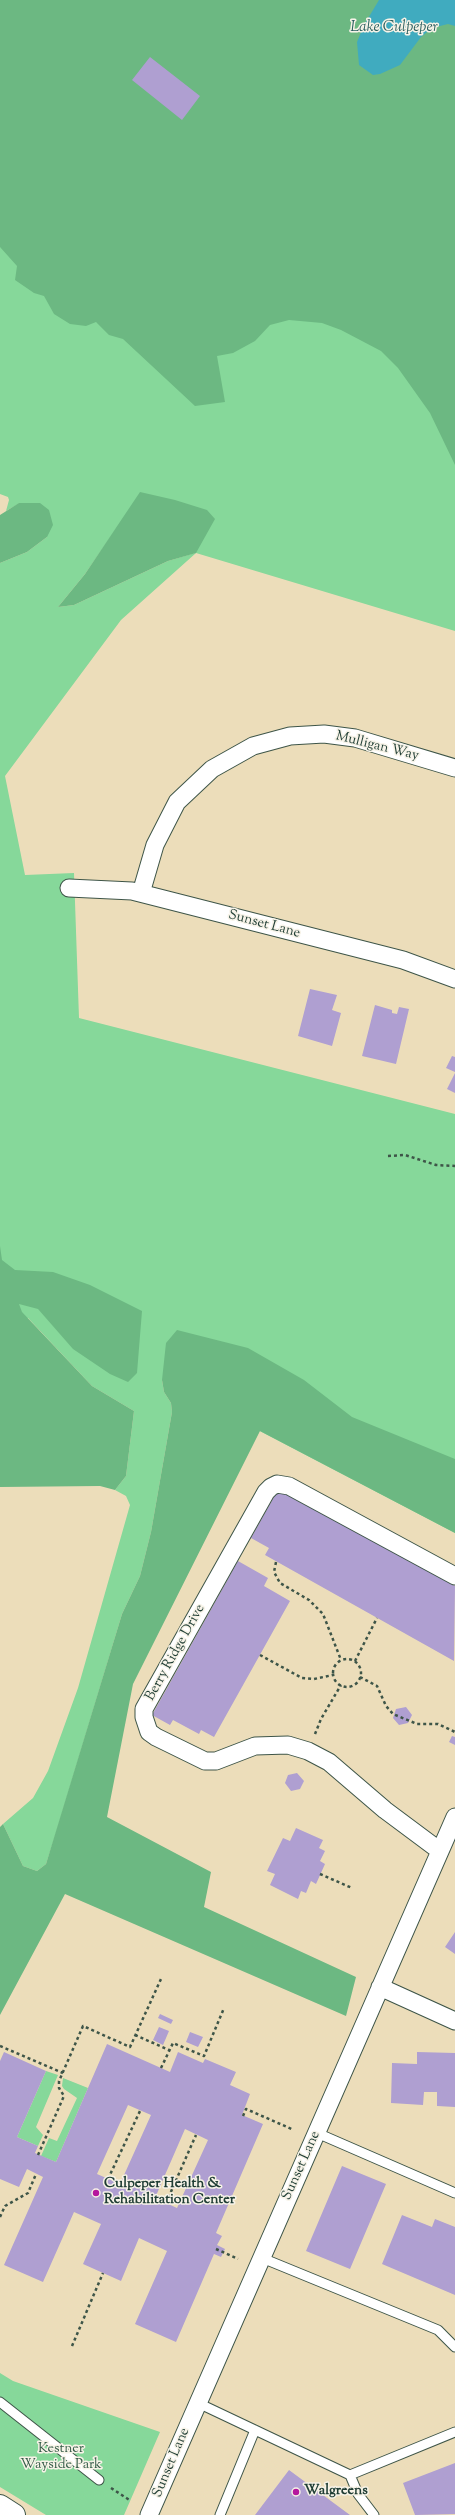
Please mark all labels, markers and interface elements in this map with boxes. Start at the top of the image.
water label: Lake Culpeper [350,19,438,37]
street label: Mulligan Way [334,729,420,765]
street label: Sunset Lane [226,907,302,943]
street label: Berry Ridge Drive [143,1602,209,1704]
street label: Sunset Lane [279,2129,325,2203]
place label: Culpeper Health & Rehabilitation Center [104,2177,235,2210]
marker: Culpeper Health & Rehabilitation Center [91,2188,101,2198]
street label: Sunset Lane [150,2426,194,2500]
park label: Kestner Wayside Park [20,2442,102,2474]
place label: Walgreens [304,2484,368,2500]
marker: Walgreens [291,2487,301,2497]

